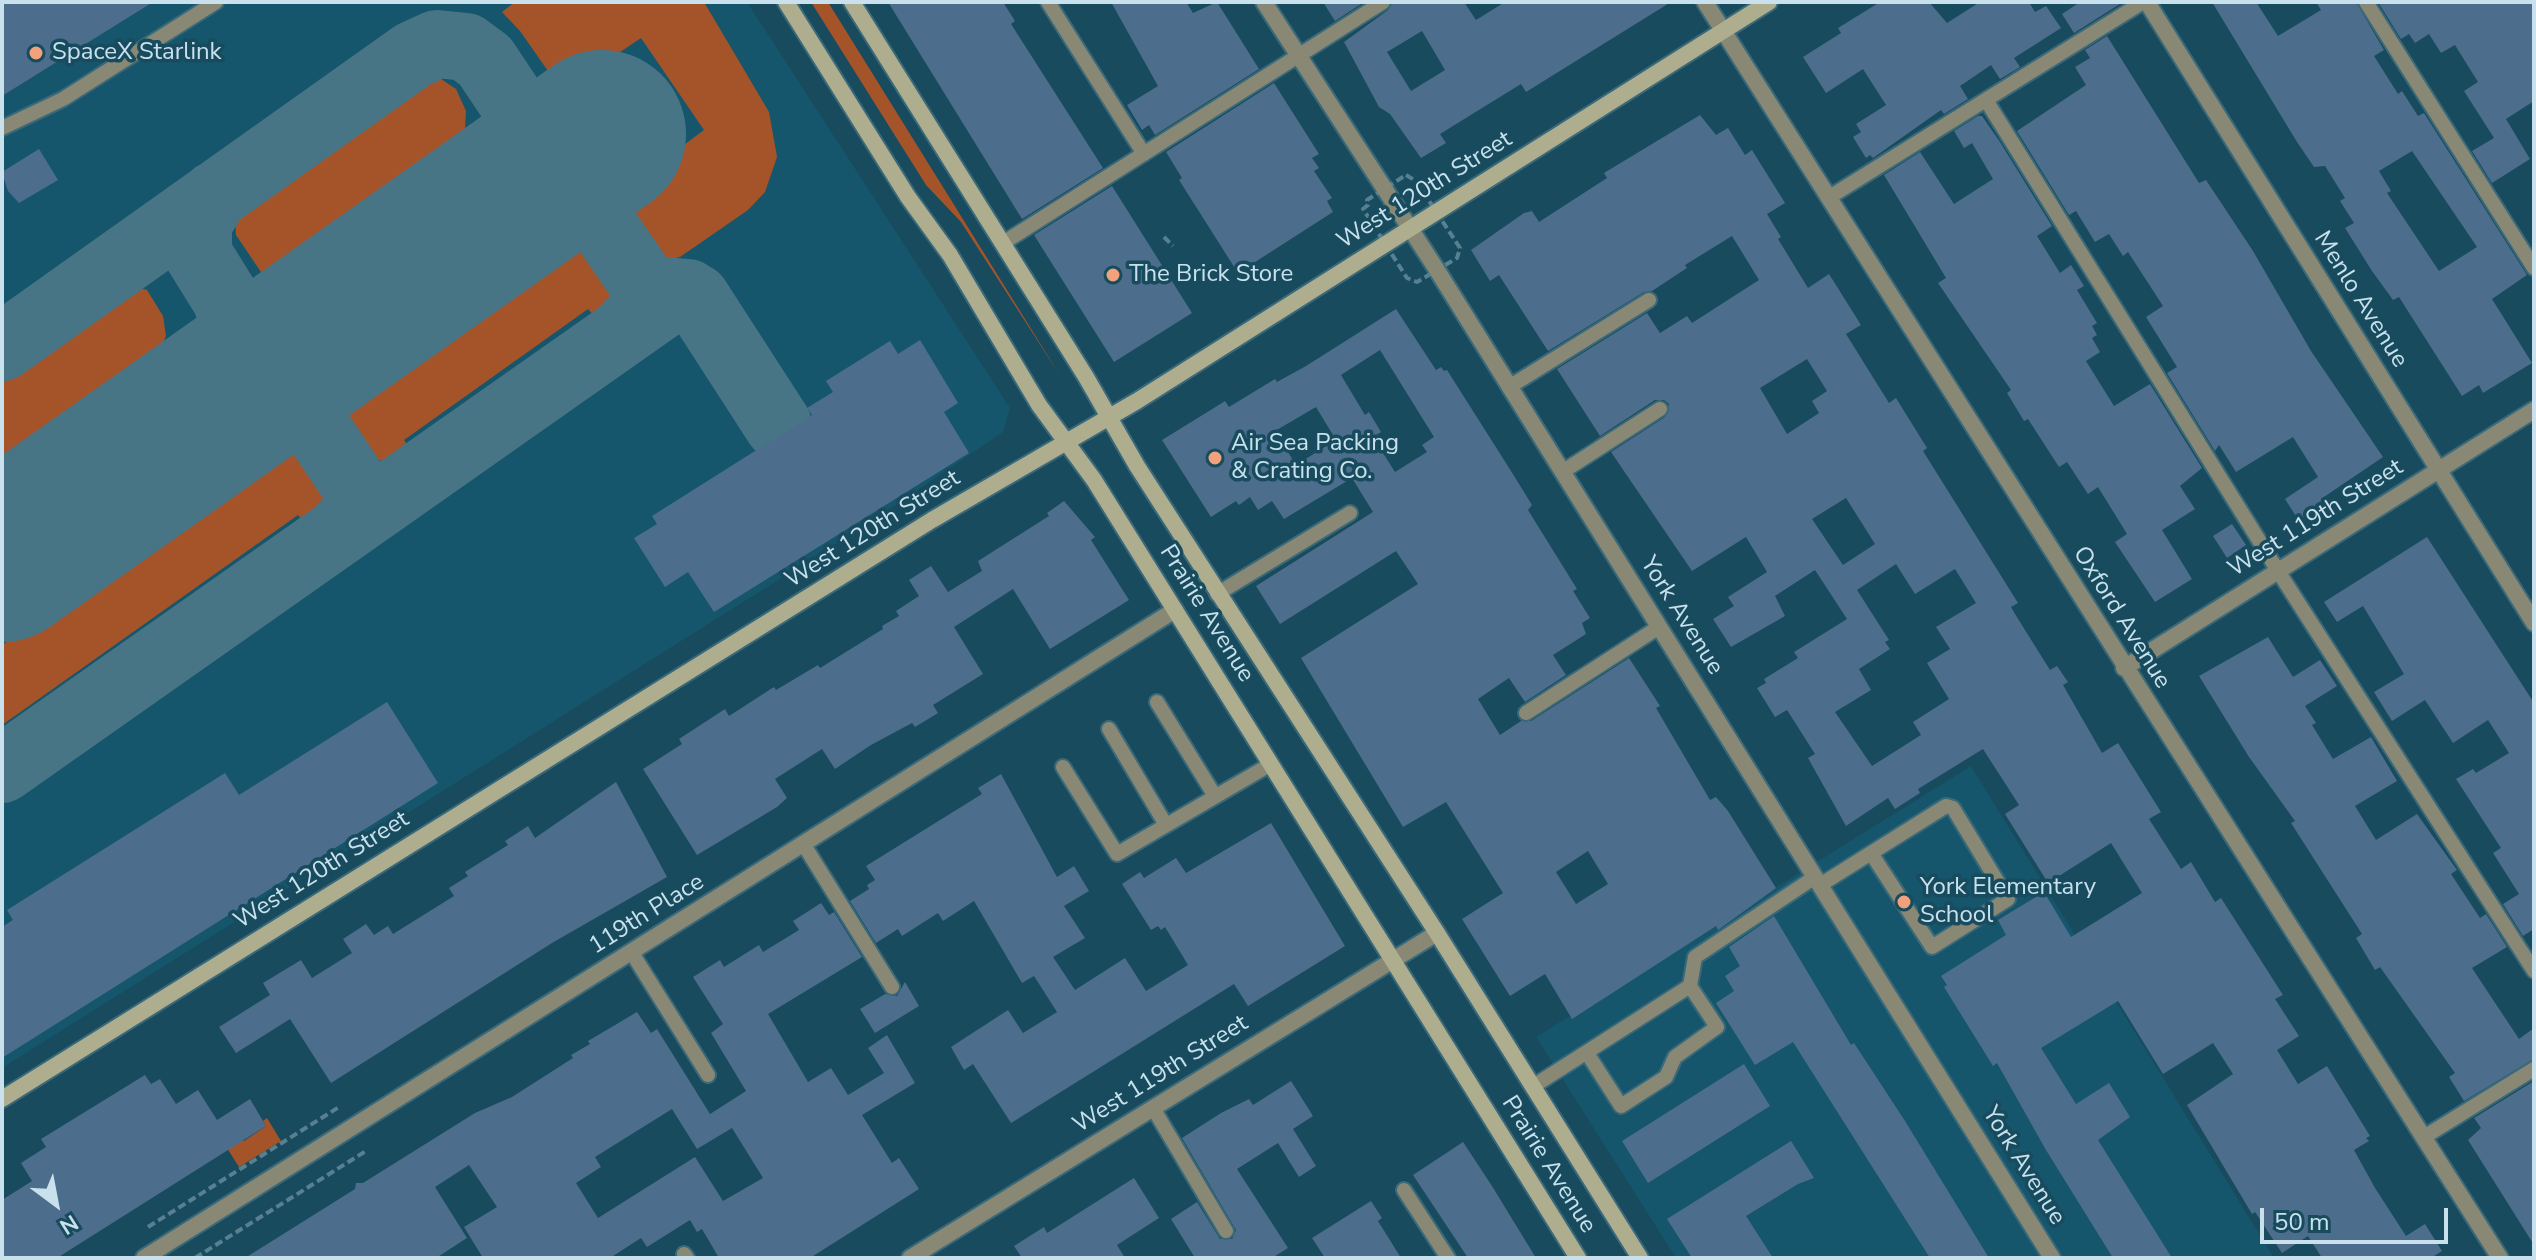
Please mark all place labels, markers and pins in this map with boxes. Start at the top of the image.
place label: SpaceX Starlink [52,39,222,67]
marker: SpaceX Starlink [27,44,45,62]
place label: The Brick Store [1129,261,1293,289]
marker: The Brick Store [1104,266,1122,284]
place label: Air Sea Packing & Crating Co. [1231,430,1399,486]
marker: Air Sea Packing & Crating Co. [1206,449,1224,467]
place label: York Elementary School [1920,874,2096,930]
marker: York Elementary School [1895,893,1913,911]

